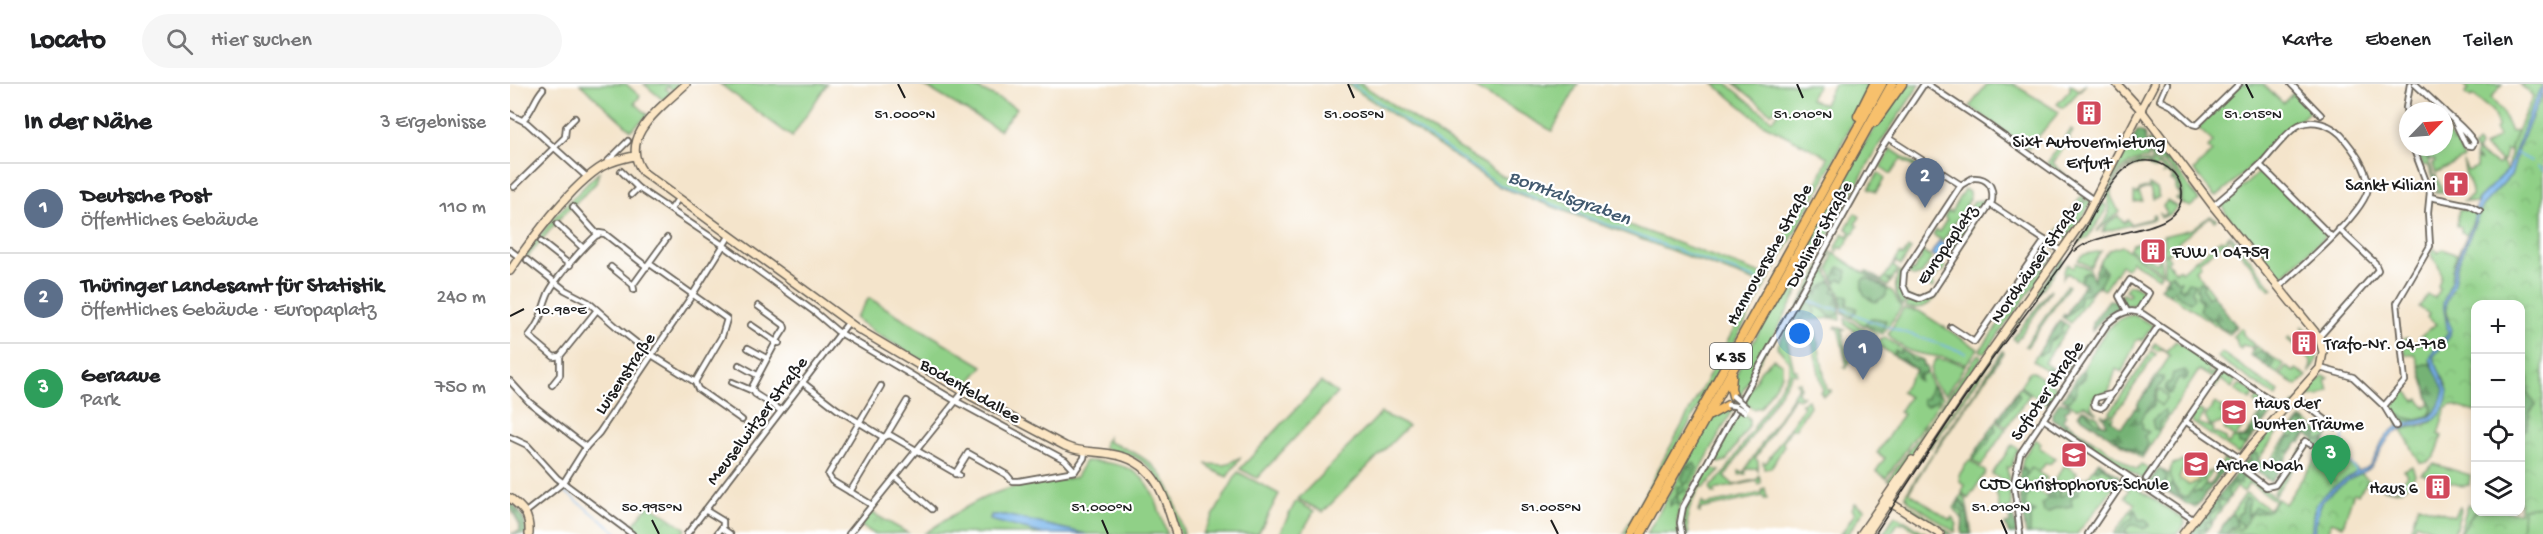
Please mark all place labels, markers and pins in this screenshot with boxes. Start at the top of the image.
building icon: Sixt Autovermietung Erfurt [2074,98,2104,128]
place label: Sixt Autovermietung Erfurt [2012,133,2166,175]
pin: 2 [1906,158,1944,208]
church icon: Sankt Kiliani [2441,169,2471,199]
place label: Sankt Kiliani [2345,176,2436,197]
building icon: FUW 1 04759 [2138,236,2168,266]
place label: FUW 1 04759 [2171,243,2269,264]
building icon: Trafo-Nr. 04-718 [2289,328,2319,358]
pin: 1 [1844,330,1882,380]
place label: Trafo-Nr. 04-718 [2323,335,2447,356]
place label: Haus der bunten Träume [2254,394,2364,436]
school or university icon: Haus der bunten Träume [2219,397,2249,427]
pin: 3 [2312,436,2350,485]
school or university icon: CJD Christophorus-Schule [2059,440,2089,470]
school or university icon: Arche Noah [2181,449,2211,479]
place label: Arche Noah [2216,456,2303,477]
building icon: Haus 6 [2423,472,2453,502]
place label: CJD Christophorus-Schule [1979,475,2169,496]
place label: Haus 6 [2369,479,2419,500]

